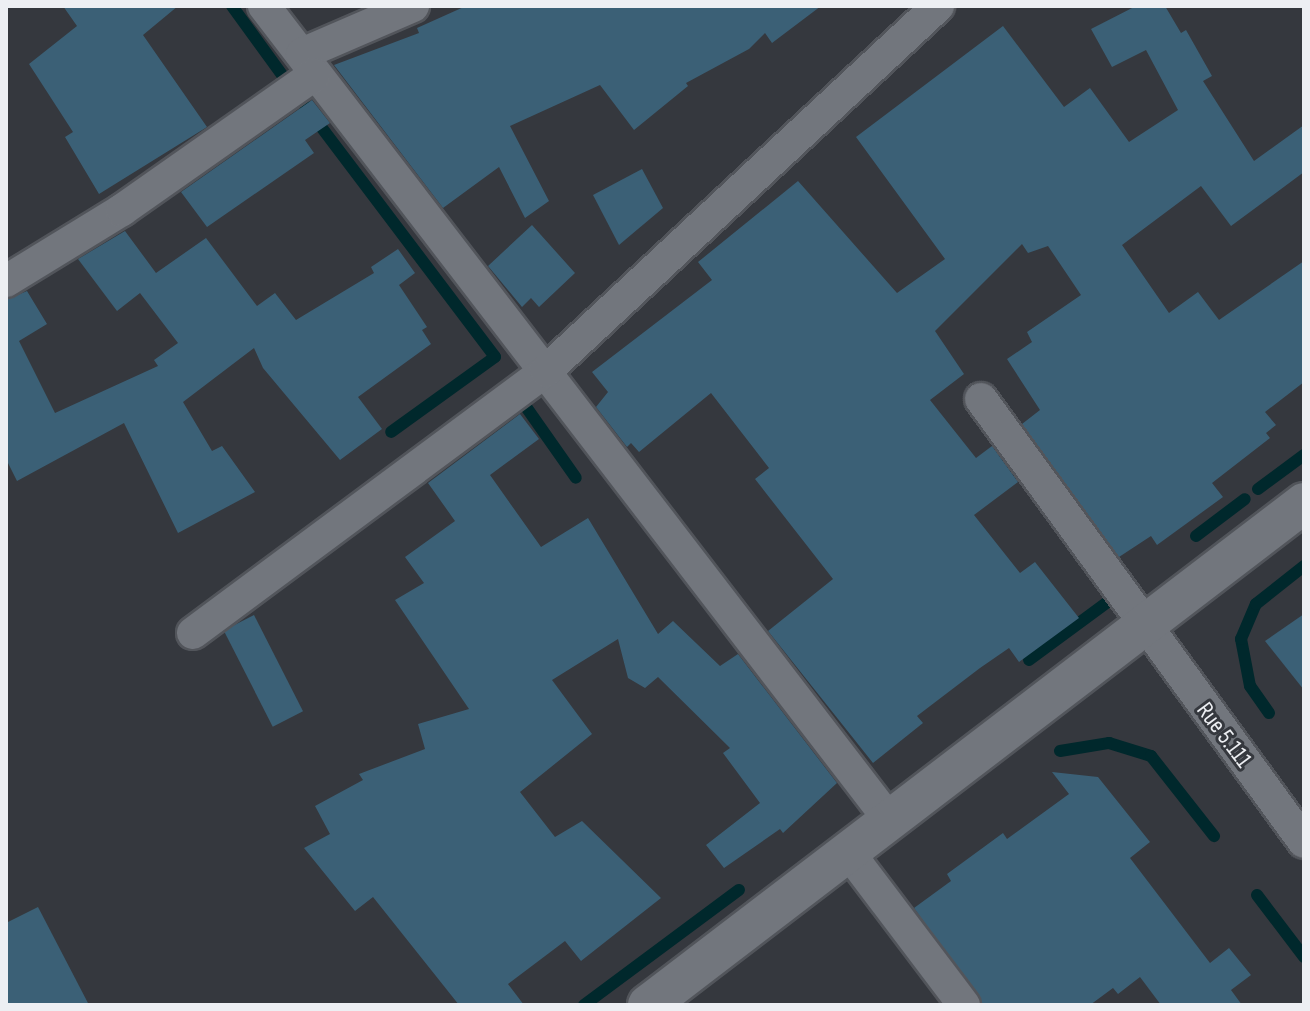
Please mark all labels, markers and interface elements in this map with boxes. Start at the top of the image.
street label: Rue 5.111 [1190,697,1258,773]

